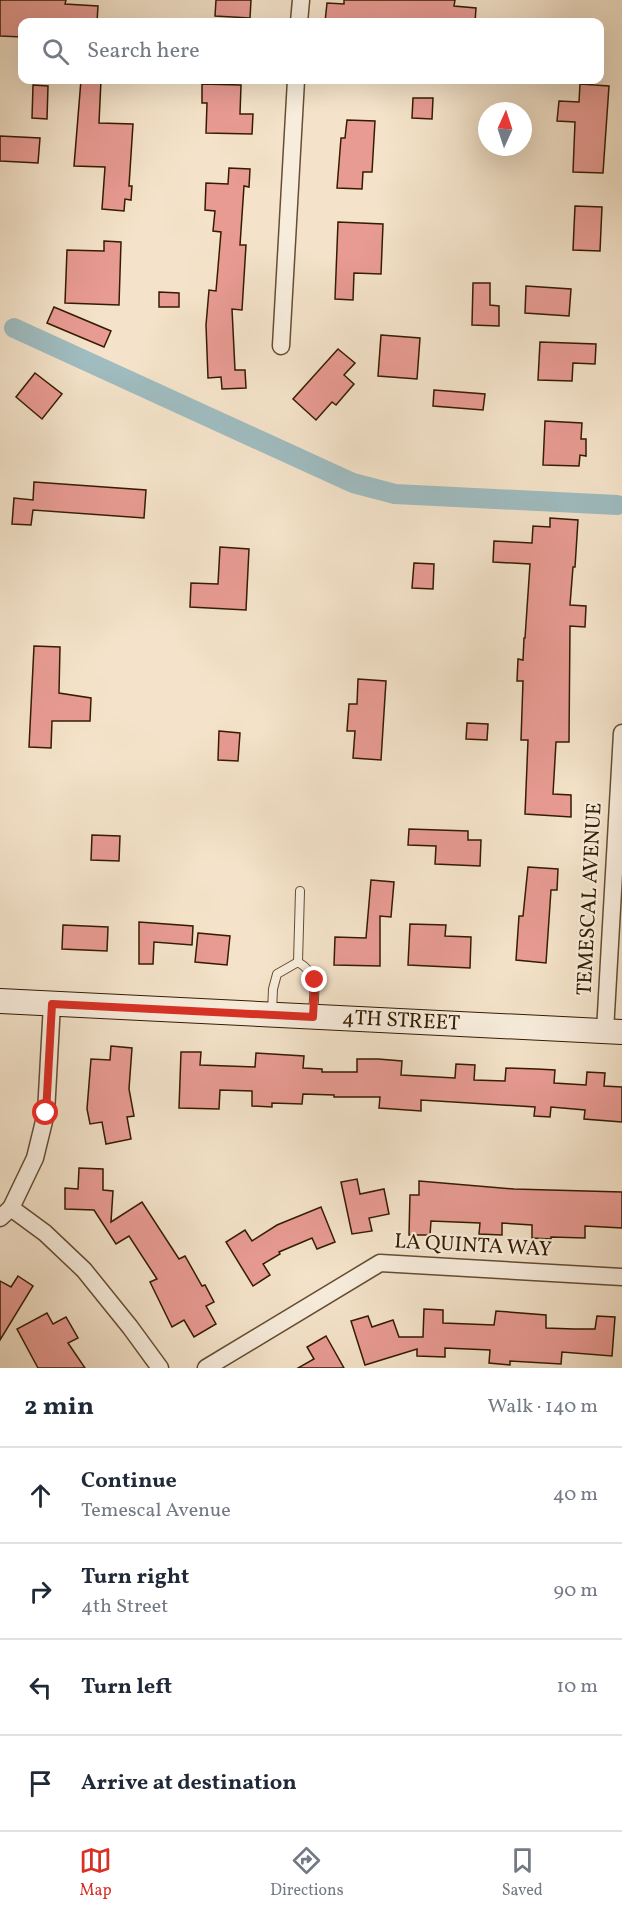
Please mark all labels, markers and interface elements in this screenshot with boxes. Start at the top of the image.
search box [18,18,604,84]
icon: search [39,35,72,68]
text: Search here [87,36,200,67]
north arrow [478,102,532,156]
street label: TEMESCAL AVENUE [570,802,610,996]
route end [301,966,327,992]
street label: 4TH STREET [341,1003,461,1039]
route start [32,1099,58,1125]
street label: LA QUINTA WAY [393,1227,553,1265]
text: 2 min [24,1389,94,1425]
text: Walk · 140 m [488,1393,598,1421]
text: Continue [81,1466,177,1497]
icon: ahead [24,1479,57,1512]
text: 40 m [553,1481,598,1509]
text: Temescal Avenue [81,1497,231,1525]
text: Turn right [81,1562,189,1593]
icon: right [24,1575,57,1608]
text: 90 m [554,1577,598,1605]
text: 4th Street [81,1593,168,1621]
icon: left [24,1671,57,1704]
text: Turn left [81,1672,172,1703]
text: 10 m [557,1673,598,1701]
icon: arrive [24,1767,57,1800]
text: Arrive at destination [81,1768,297,1799]
tab: Map [79,1844,112,1902]
tab: Directions [270,1844,344,1902]
tab: Saved [502,1844,543,1902]

